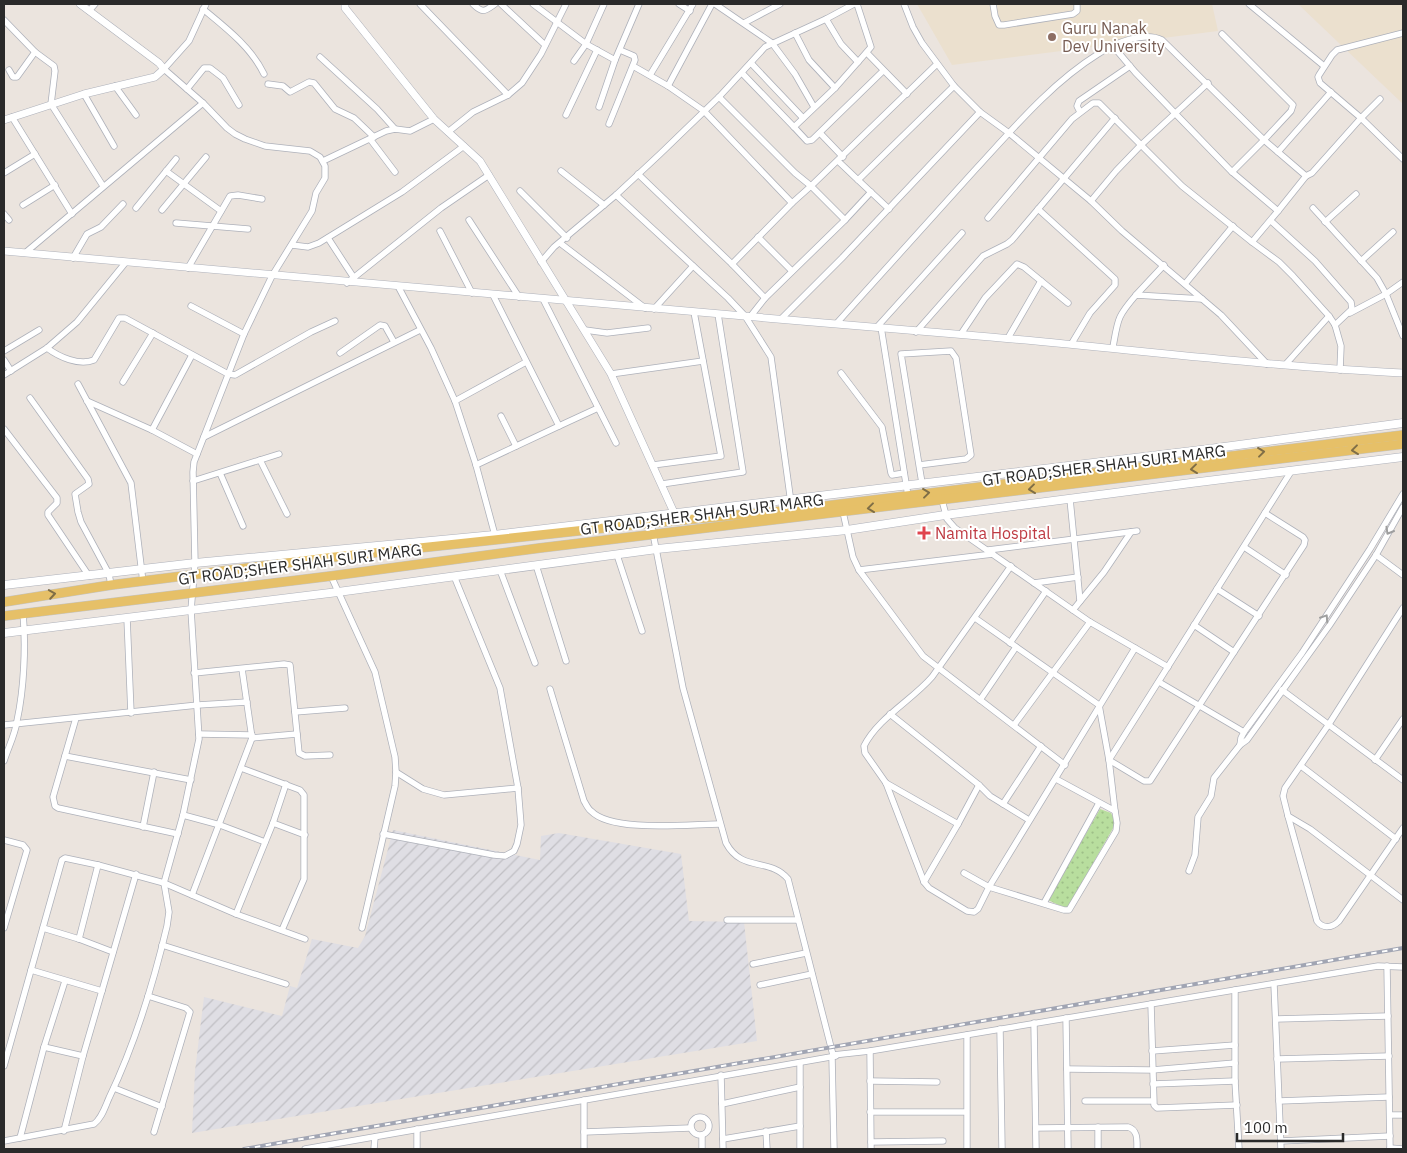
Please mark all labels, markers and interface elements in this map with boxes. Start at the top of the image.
place label: Guru Nanak Dev University [1062,18,1165,56]
marker: Guru Nanak Dev University [1046,31,1058,43]
street label: GT ROAD;SHER SHAH SURI MARG [981,440,1227,490]
one-way arrow [1351,444,1359,455]
one-way arrow [1257,447,1265,458]
one-way arrow [1189,463,1197,474]
one-way arrow [1028,483,1036,494]
one-way arrow [922,488,930,499]
street label: GT ROAD;SHER SHAH SURI MARG [579,489,825,539]
one-way arrow [867,502,875,513]
place label: Namita Hospital [935,523,1051,543]
marker: Namita Hospital [917,526,931,540]
one-way arrow [1386,526,1396,535]
street label: GT ROAD;SHER SHAH SURI MARG [177,539,423,589]
one-way arrow [47,589,56,599]
one-way arrow [1319,614,1329,623]
scale bar [1237,1110,1343,1142]
text: 100 m [1244,1118,1288,1137]

